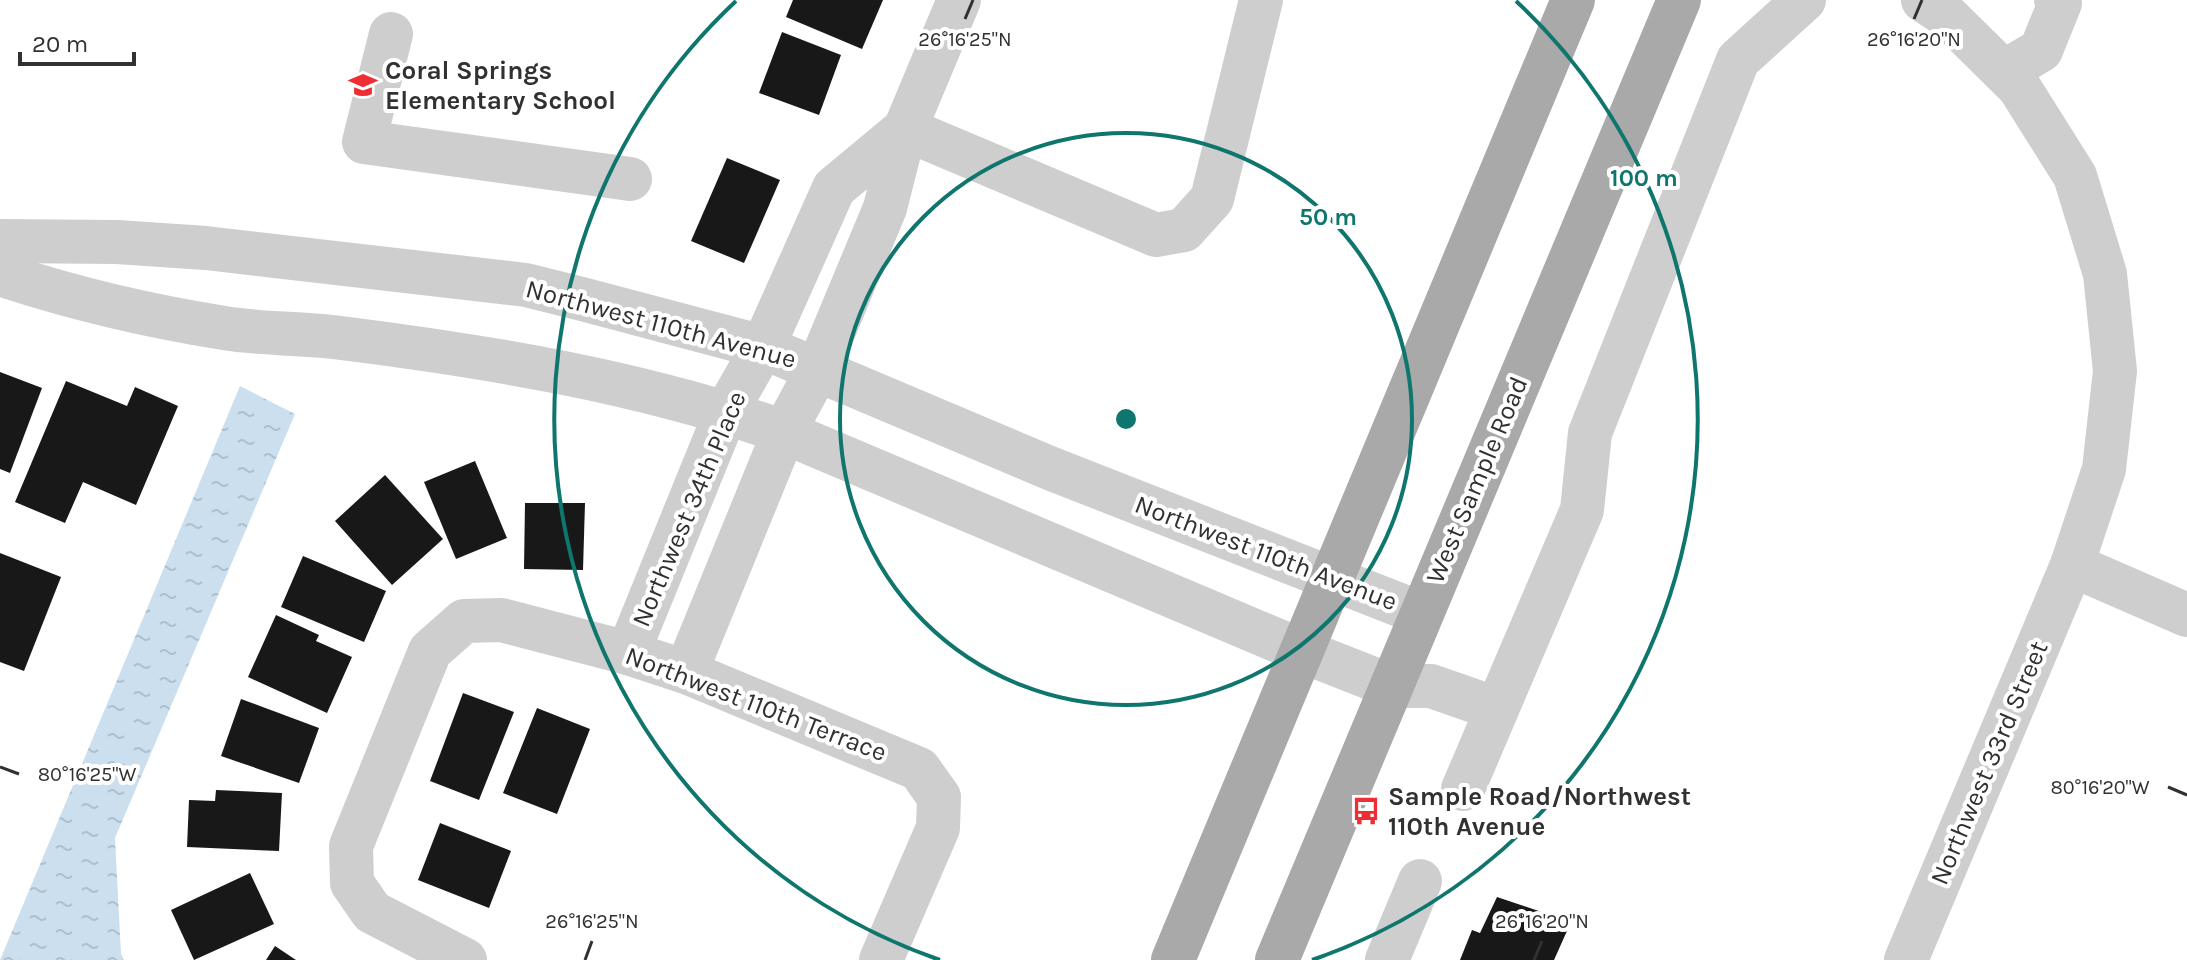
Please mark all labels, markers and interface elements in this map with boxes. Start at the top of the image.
scale bar [20,16,134,66]
text: 26°16'25"N [918,28,1012,51]
text: 26°16'20"N [1867,28,1961,51]
text: 20 m [32,30,88,58]
place label: Coral Springs Elementary School [385,55,616,116]
school or university icon: Coral Springs Elementary School [348,70,378,100]
text: 100 m [1610,164,1678,192]
text: 50 m [1299,203,1357,231]
street label: Northwest 110th Avenue [522,273,800,375]
street label: West Sample Road [1419,372,1535,588]
street label: Northwest 34th Place [625,387,753,631]
centre of rings [1112,405,1140,433]
street label: Northwest 110th Avenue [1130,489,1402,617]
street label: Northwest 33rd Street [1924,636,2054,890]
street label: Northwest 110th Terrace [621,640,891,768]
text: 80°16'25"W [38,763,136,786]
text: 80°16'20"W [2050,776,2150,799]
place label: Sample Road/Northwest 110th Avenue [1388,781,1691,842]
bus stop icon: Sample Road/Northwest 110th Avenue [1351,796,1381,826]
text: 26°16'25"N [545,910,639,933]
text: 26°16'20"N [1495,910,1589,933]

